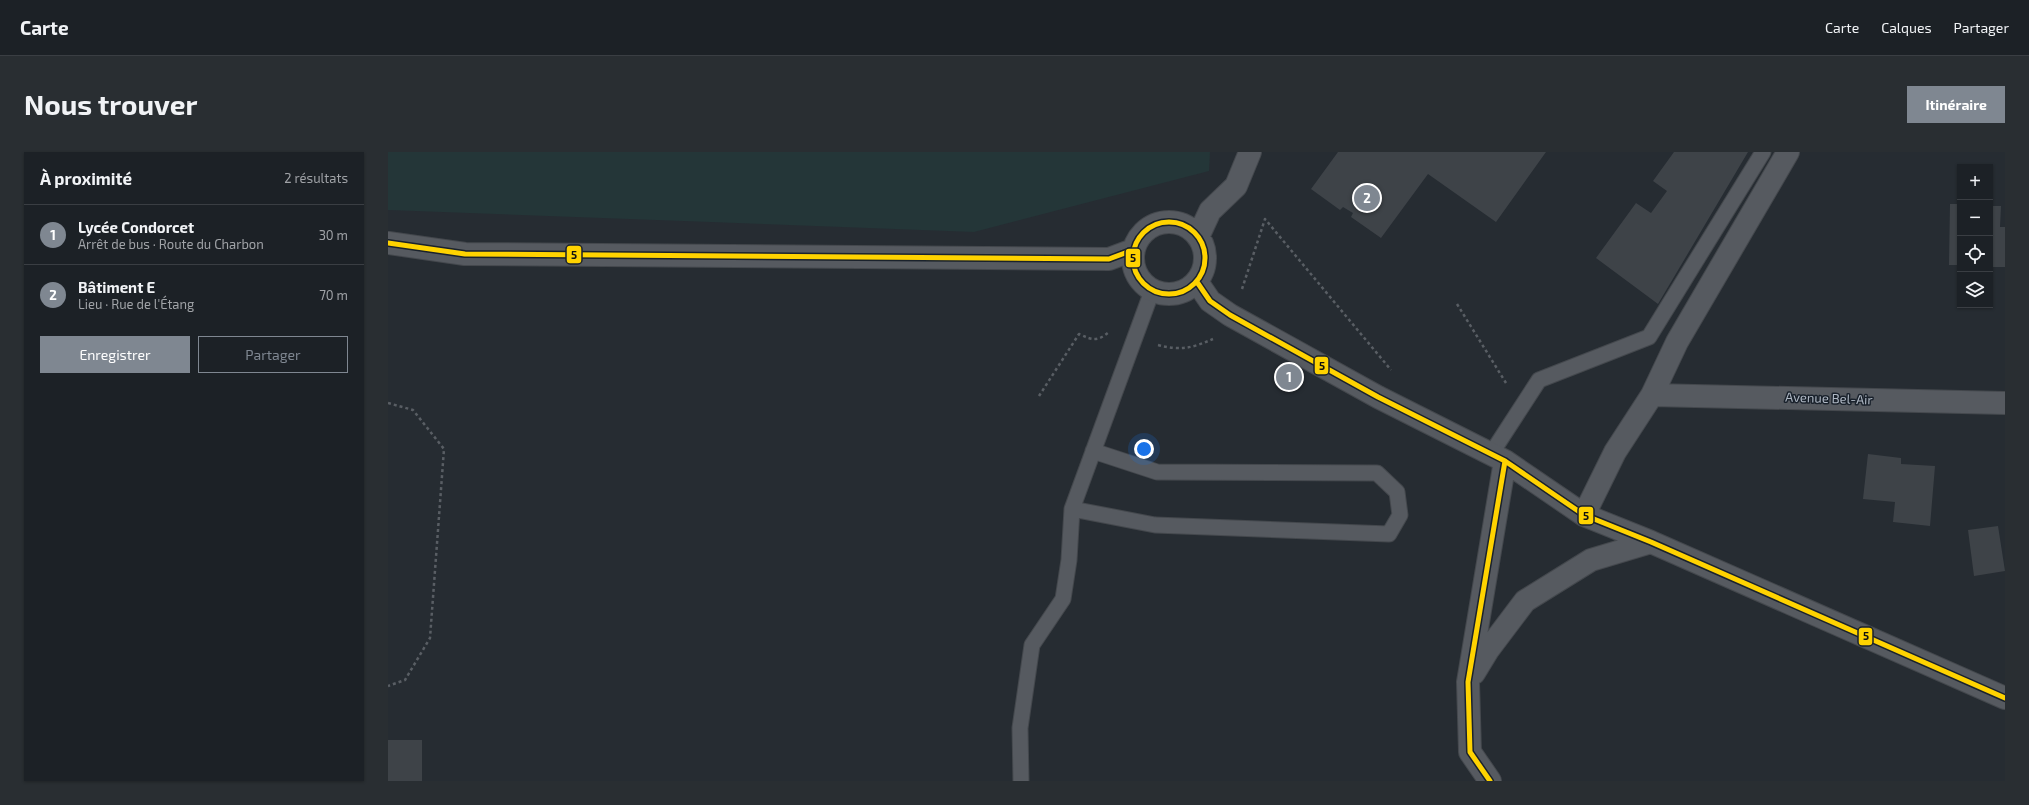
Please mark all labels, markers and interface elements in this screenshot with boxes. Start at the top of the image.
text: Carte [20,16,69,39]
text: Carte [1825,19,1859,36]
text: Calques [1881,19,1932,36]
text: Partager [1954,19,2009,36]
button: Itinéraire [1907,86,2005,123]
text: Nous trouver [24,87,197,121]
map controls [1957,164,1993,308]
button: + [1957,164,1993,200]
text: À proximité [40,168,132,188]
text: 2 résultats [284,170,348,186]
pin: 2 [1354,183,1380,213]
button: − [1957,200,1993,236]
text: Lycée Condorcet [78,218,194,236]
text: 1 [50,227,56,243]
text: 30 m [319,227,348,243]
text: Arrêt de bus · Route du Charbon [78,236,264,252]
button: locate [1957,236,1993,272]
line badge: 5 [566,245,582,264]
text: 5 [571,248,577,261]
line badge: 5 [1125,248,1141,268]
text: 5 [1130,251,1136,264]
button: layers [1957,272,1993,308]
text: Bâtiment E [78,278,155,296]
text: 2 [49,287,57,303]
text: 70 m [319,287,348,303]
text: Lieu · Rue de l'Étang [78,296,194,312]
button: Enregistrer [40,336,190,373]
button: Partager [198,336,348,373]
line badge: 5 [1314,356,1329,375]
text: 5 [1319,359,1325,372]
pin: 1 [1276,362,1302,392]
street label: Avenue Bel-Air [1785,388,1873,408]
your location [1134,439,1154,459]
line badge: 5 [1578,506,1594,525]
text: 5 [1583,509,1589,522]
line badge: 5 [1858,627,1873,646]
text: 5 [1863,629,1869,642]

